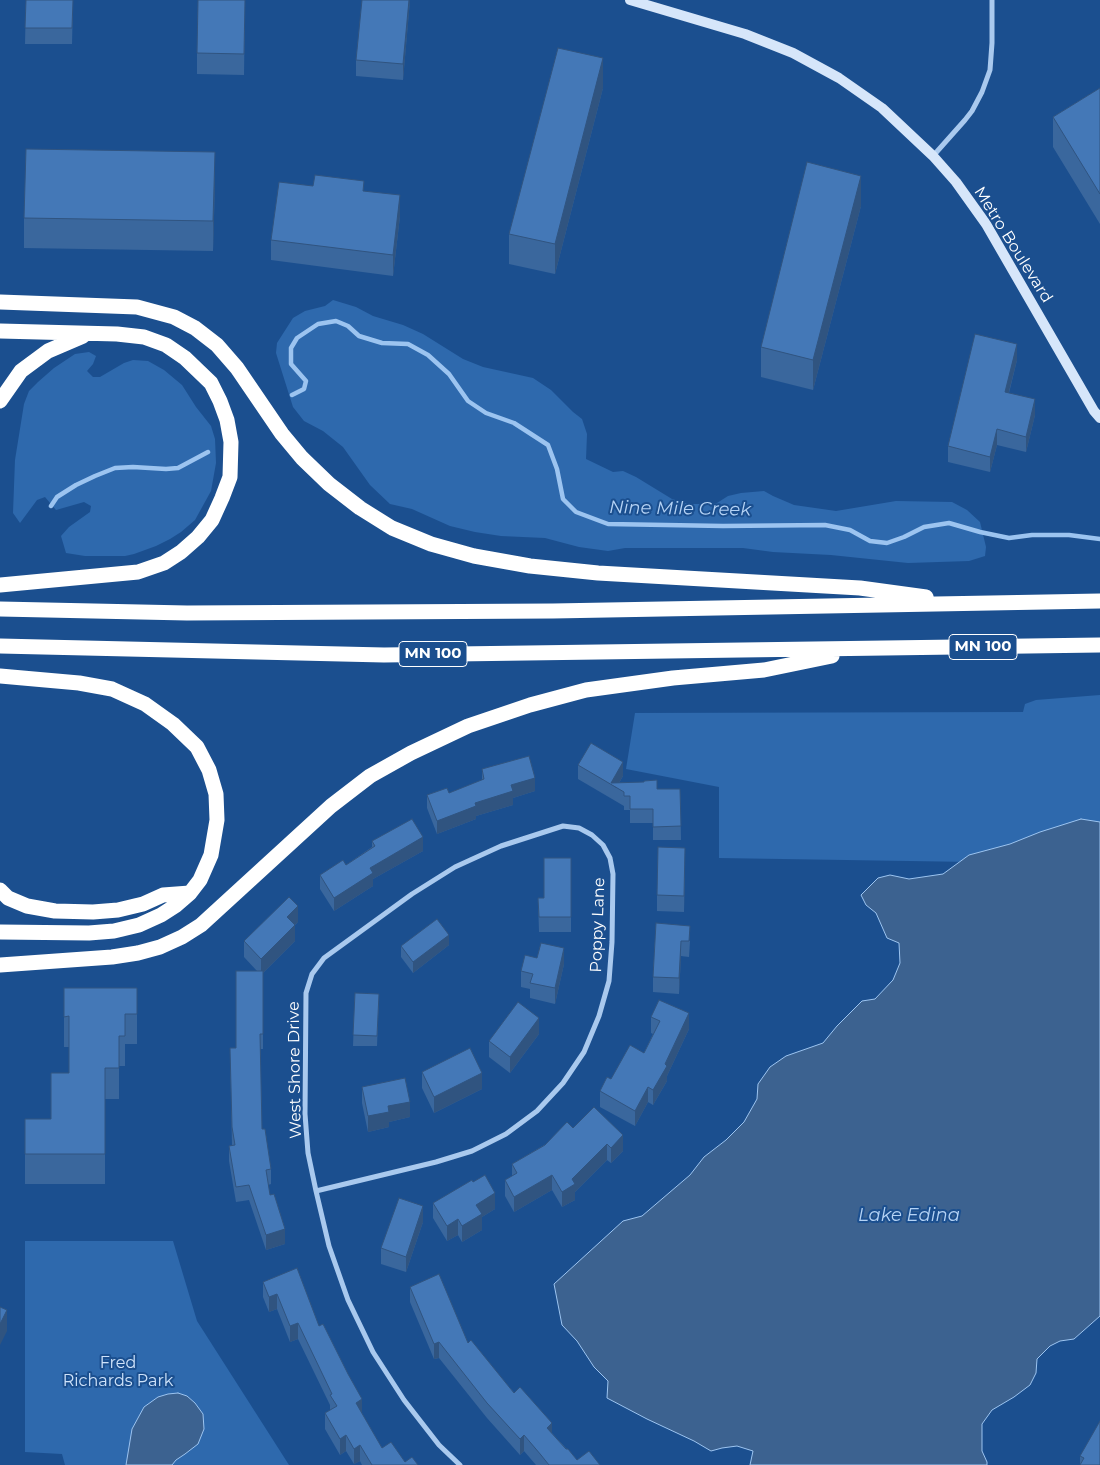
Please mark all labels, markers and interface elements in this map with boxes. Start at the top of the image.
street label: Metro Boulevard [970,183,1056,307]
water label: Nine Mile Creek [609,497,751,521]
road number: MN 100 [949,634,1017,660]
road number: MN 100 [399,642,467,666]
street label: Poppy Lane [587,877,609,973]
street label: West Shore Drive [284,1001,306,1139]
water label: Lake Edina [858,1205,960,1227]
park label: Fred Richards Park [63,1353,173,1391]

